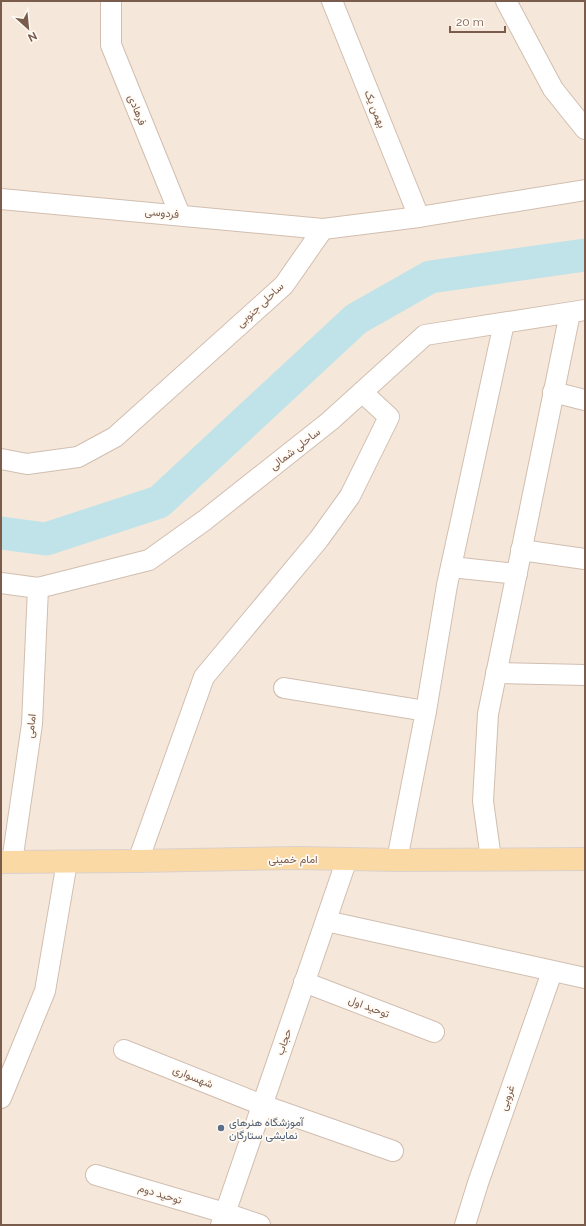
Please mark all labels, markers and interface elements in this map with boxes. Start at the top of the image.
north arrow [8,8,48,48]
scale bar [450,8,505,34]
text: 20 m [456,15,484,29]
text: N [26,29,39,44]
street label: بهمن یک [362,88,388,130]
street label: فرهادی [125,93,149,127]
street label: فردوسی [144,205,180,221]
street label: ساحلی جنوبی [234,280,287,330]
street label: ساحلی شمالی [267,425,323,473]
street label: امامی [23,713,39,739]
street label: امام خمینی [268,853,318,867]
street label: توحید اول [347,993,392,1021]
street label: حجاب [273,1027,295,1057]
street label: شهسواری [171,1063,215,1091]
street label: غروبی [497,1083,517,1112]
place label: آموزشگاه هنرهای نمایشی ستارگان [229,1116,305,1142]
marker: آموزشگاه هنرهای نمایشی ستارگان [216,1123,226,1133]
street label: توحید دوم [136,1181,184,1208]

